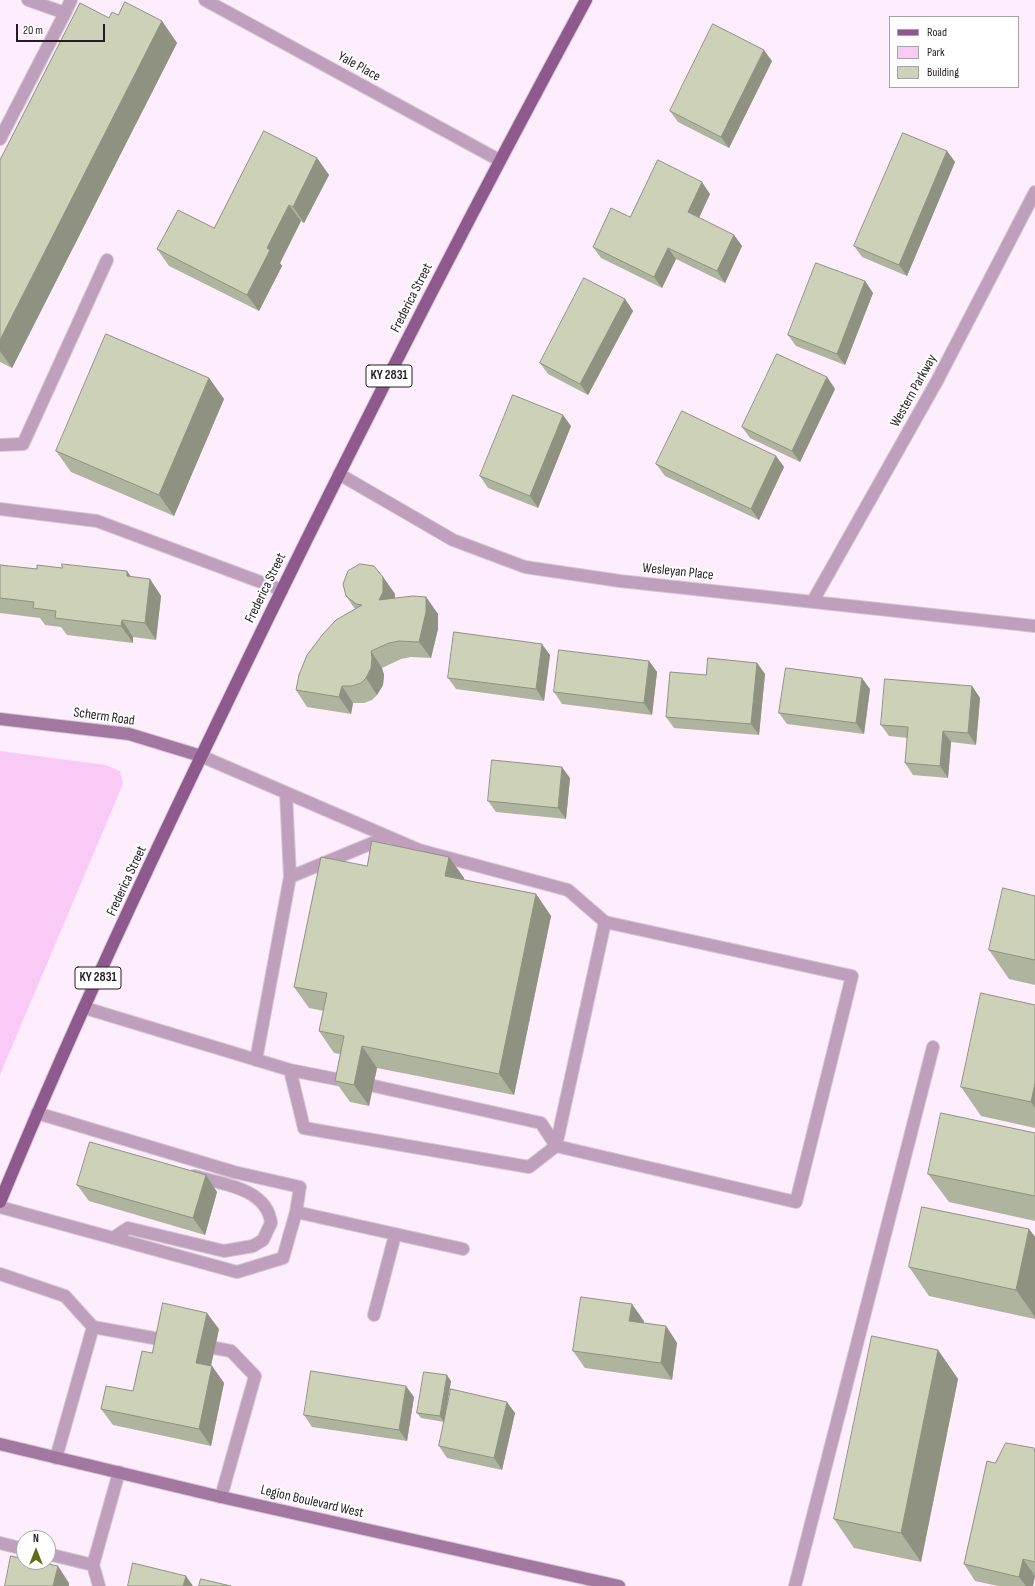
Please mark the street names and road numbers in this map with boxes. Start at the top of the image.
street label: Yale Place [335,48,383,86]
street label: Frederica Street [387,261,437,335]
street label: Western Parkway [887,352,941,430]
road number: KY 2831 [366,365,412,387]
street label: Frederica Street [242,550,290,626]
street label: Wesleyan Place [642,560,714,584]
street label: Scherm Road [72,704,136,730]
street label: Frederica Street [103,843,151,919]
road number: KY 2831 [75,967,121,989]
street label: Legion Boulevard West [259,1482,365,1522]

